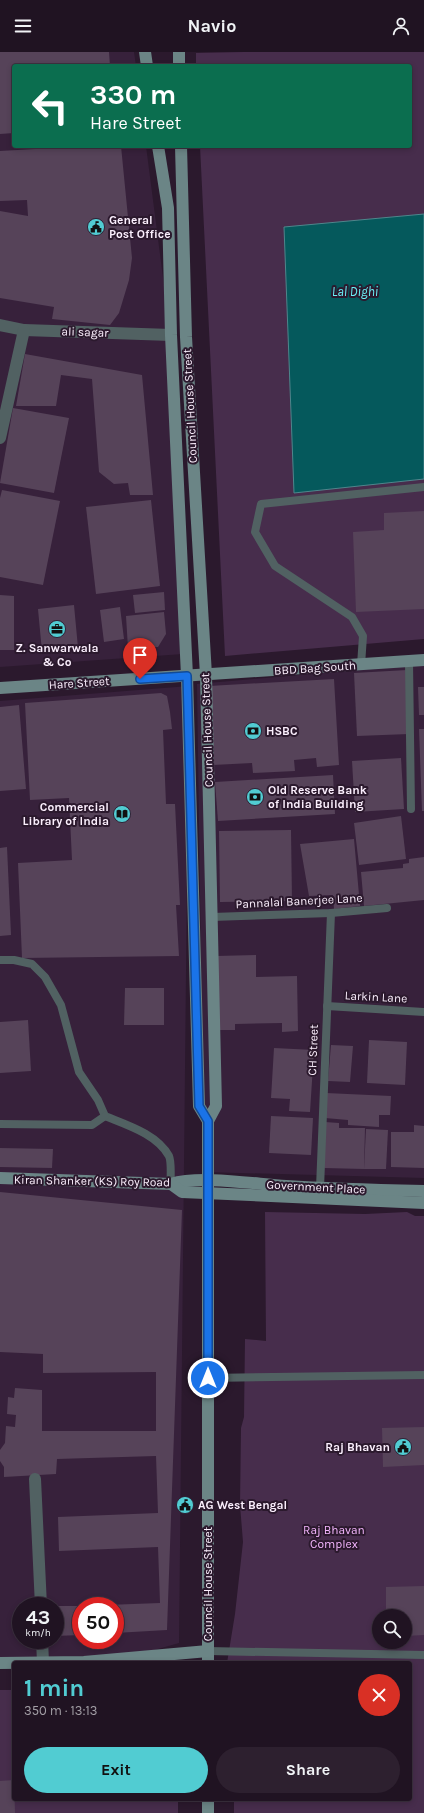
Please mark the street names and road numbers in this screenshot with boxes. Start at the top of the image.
street label: ali sagar [61,324,109,340]
street label: Council House Street [180,348,200,464]
street label: BBD Bag South [274,658,356,678]
street label: Council House Street [198,672,216,787]
street label: Hare Street [48,674,110,692]
street label: Pannalal Banerjee Lane [235,891,363,911]
street label: Larkin Lane [344,988,408,1006]
street label: CH Street [305,1024,321,1076]
street label: Kiran Shanker (KS) Roy Road [14,1173,170,1189]
street label: Government Place [266,1177,366,1197]
street label: Council House Street [201,1526,215,1641]

